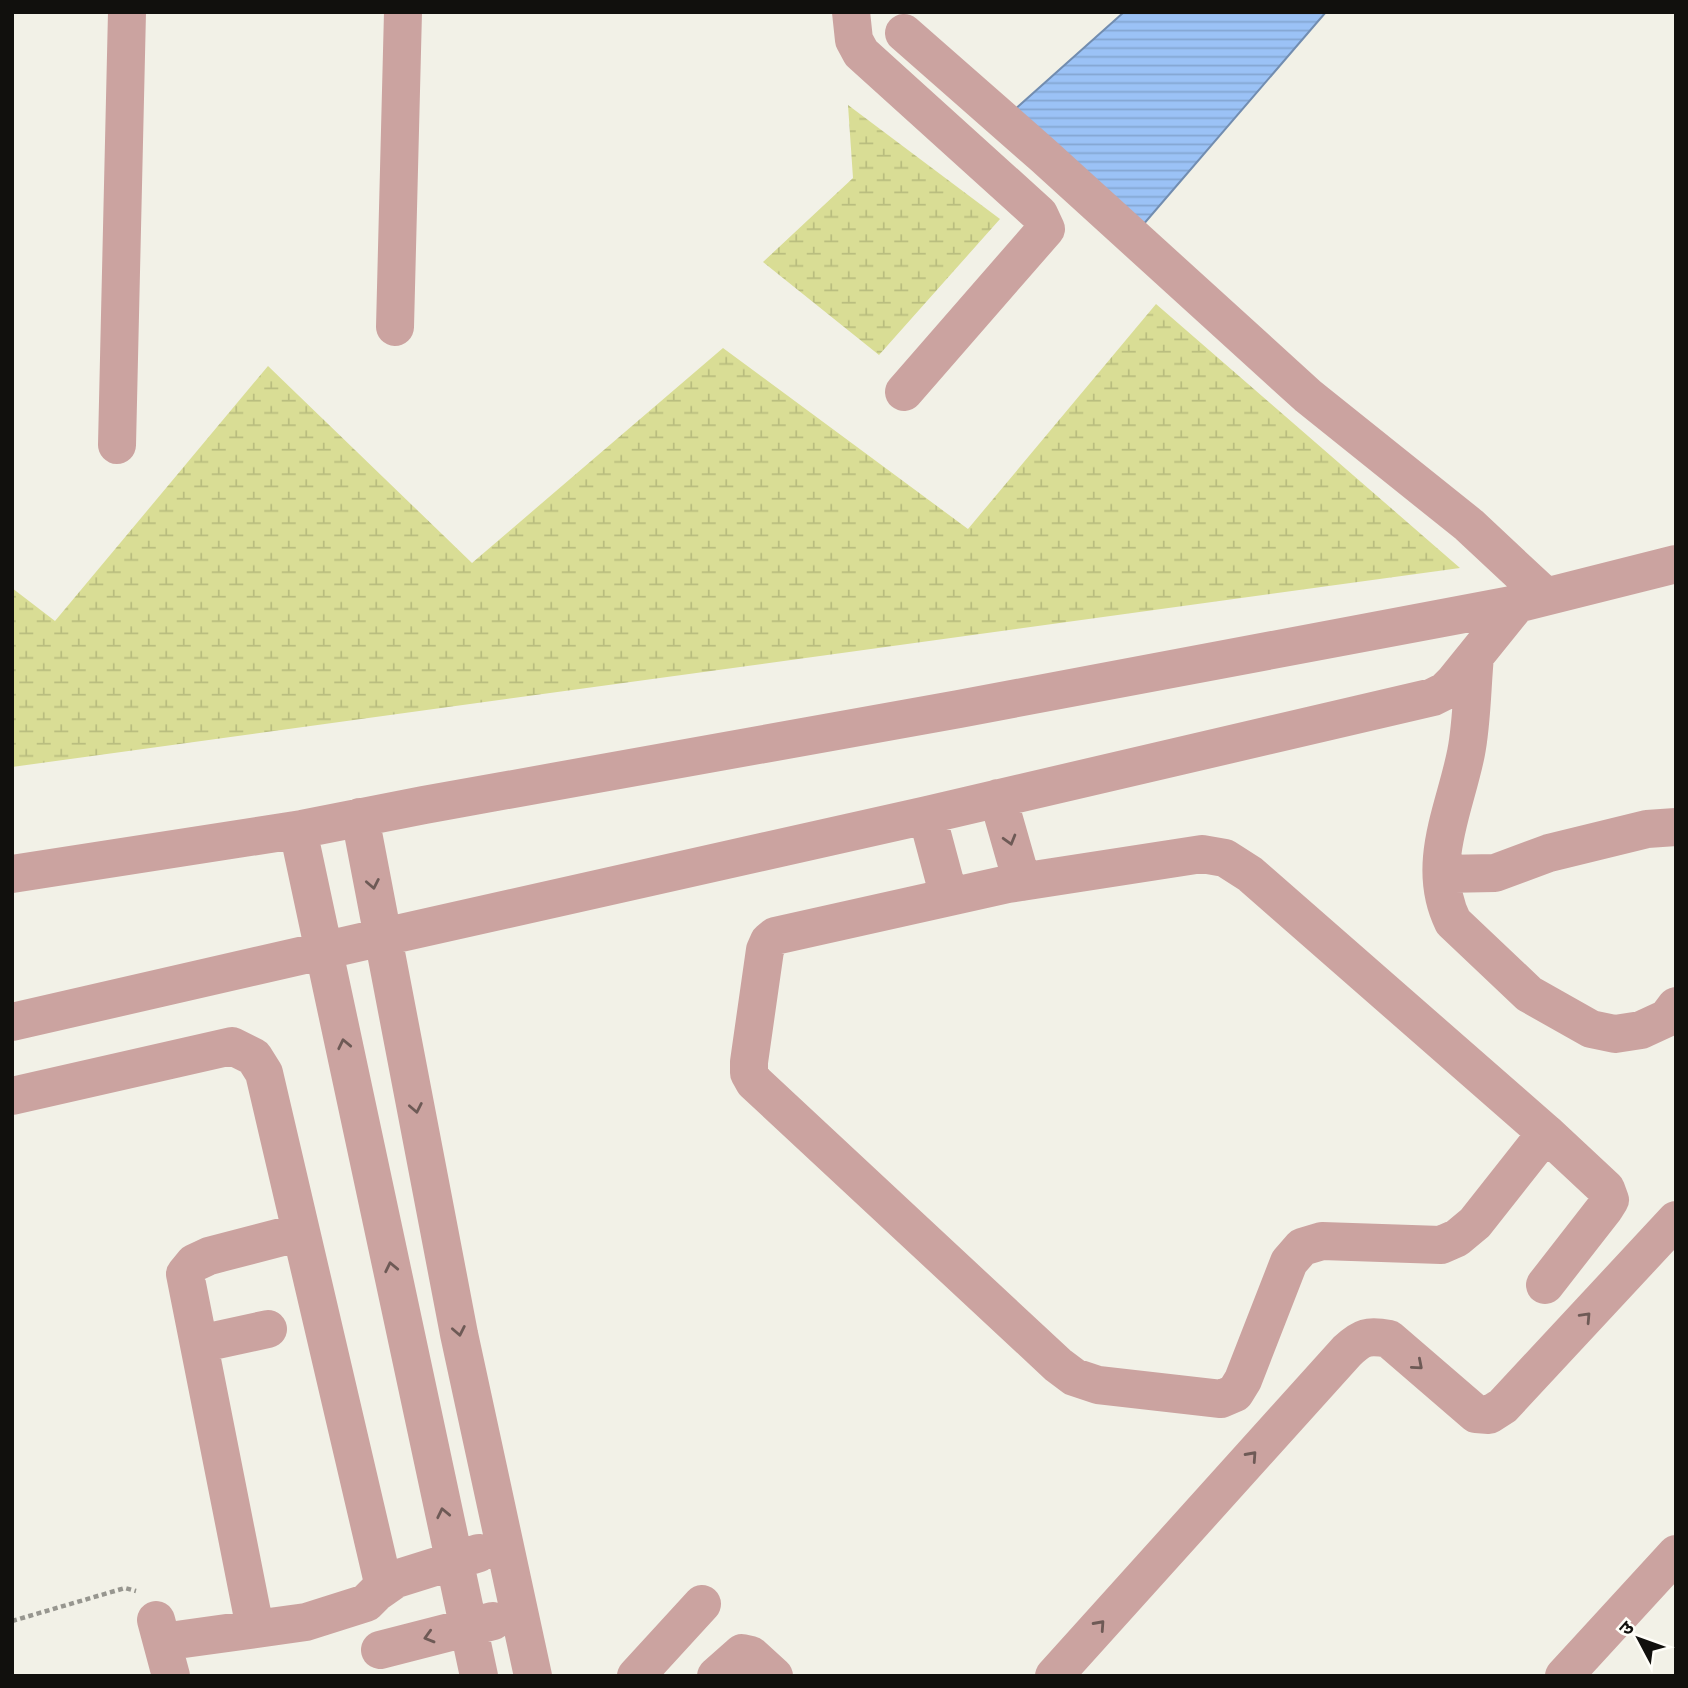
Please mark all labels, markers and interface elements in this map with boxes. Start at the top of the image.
one-way arrow [1002,834,1017,846]
one-way arrow [365,878,380,890]
one-way arrow [337,1038,352,1050]
one-way arrow [408,1102,423,1114]
one-way arrow [384,1261,399,1273]
one-way arrow [1578,1312,1591,1325]
one-way arrow [450,1325,465,1337]
one-way arrow [1410,1357,1423,1369]
one-way arrow [1244,1451,1256,1464]
one-way arrow [437,1507,452,1519]
north arrow [1604,1604,1674,1674]
text: उ [1613,1615,1640,1641]
one-way arrow [1092,1620,1104,1633]
one-way arrow [423,1629,435,1644]

